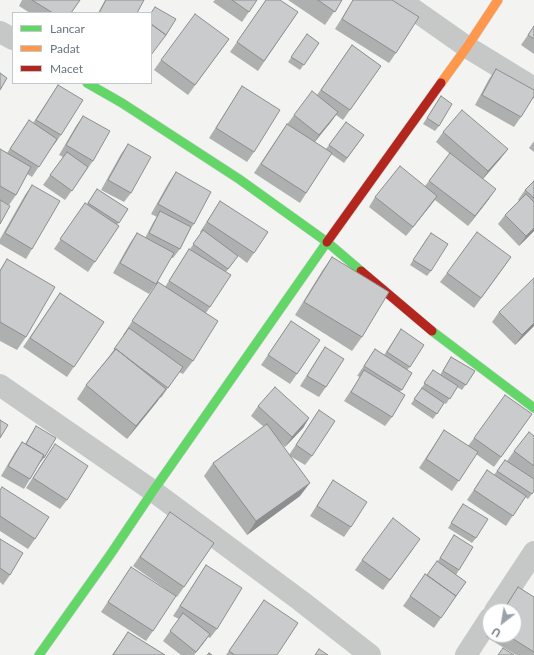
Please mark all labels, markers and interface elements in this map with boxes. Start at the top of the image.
legend [12,12,152,84]
text: Lancar [50,21,85,36]
text: Padat [50,41,80,56]
text: Macet [50,61,83,76]
north arrow [482,603,522,643]
text: U [489,625,503,641]

